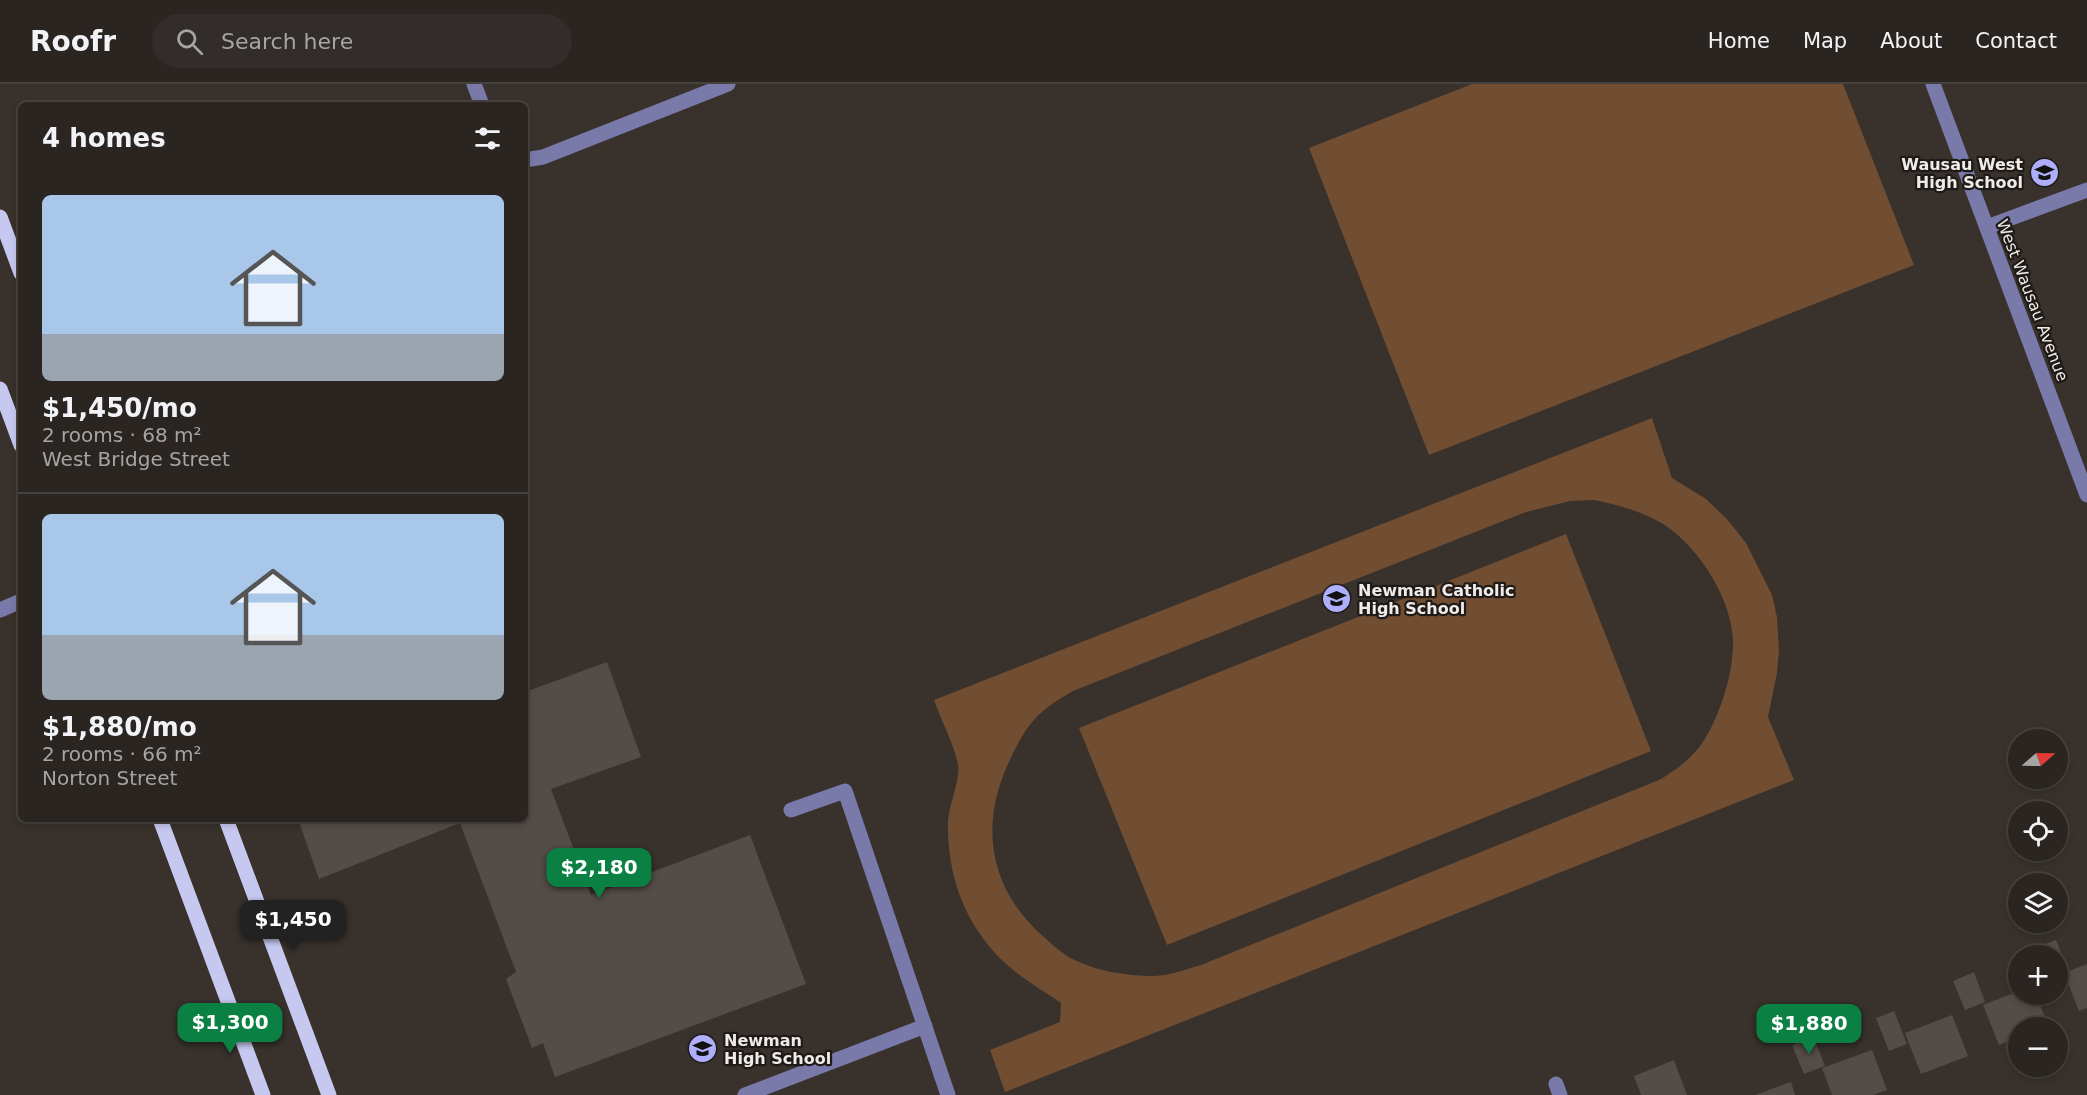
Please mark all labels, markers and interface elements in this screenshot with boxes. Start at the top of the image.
search box [152,14,572,68]
text: Roofr [30,25,116,58]
icon: search [173,25,206,58]
text: Search here [221,29,353,54]
text: Home [1708,29,1770,53]
text: Map [1803,29,1847,53]
text: About [1880,29,1942,53]
text: Contact [1975,29,2057,53]
icon: filters [471,122,504,155]
text: 4 homes [42,123,166,153]
place label: Wausau West High School [1901,155,2023,192]
school or university icon: Wausau West High School [2028,157,2060,189]
street label: West Wausau Avenue [1993,216,2072,384]
icon: home [219,234,327,342]
text: $1,450/mo [42,393,197,423]
text: 2 rooms · 68 m² [42,423,202,447]
text: West Bridge Street [42,447,230,471]
icon: home [219,553,327,661]
place label: Newman Catholic High School [1358,581,1514,618]
school or university icon: Newman Catholic High School [1321,583,1353,615]
text: $1,880/mo [42,712,197,742]
north arrow [2008,729,2068,789]
map controls [2008,729,2068,1077]
text: 2 rooms · 66 m² [42,742,202,766]
text: Norton Street [42,766,177,790]
button: locate [2008,801,2068,861]
pin: $2,180 [550,848,648,899]
text: $2,180 [560,855,638,879]
button: layers [2008,873,2068,933]
pin: $1,450 [244,900,342,951]
text: $1,450 [254,907,332,931]
button: + [2008,945,2068,1005]
pin: $1,300 [181,1003,279,1054]
pin: $1,880 [1760,1004,1858,1055]
text: $1,300 [191,1010,269,1034]
text: $1,880 [1770,1011,1848,1035]
button: − [2008,1017,2068,1077]
place label: Newman High School [724,1031,831,1068]
school or university icon: Newman High School [687,1033,719,1065]

